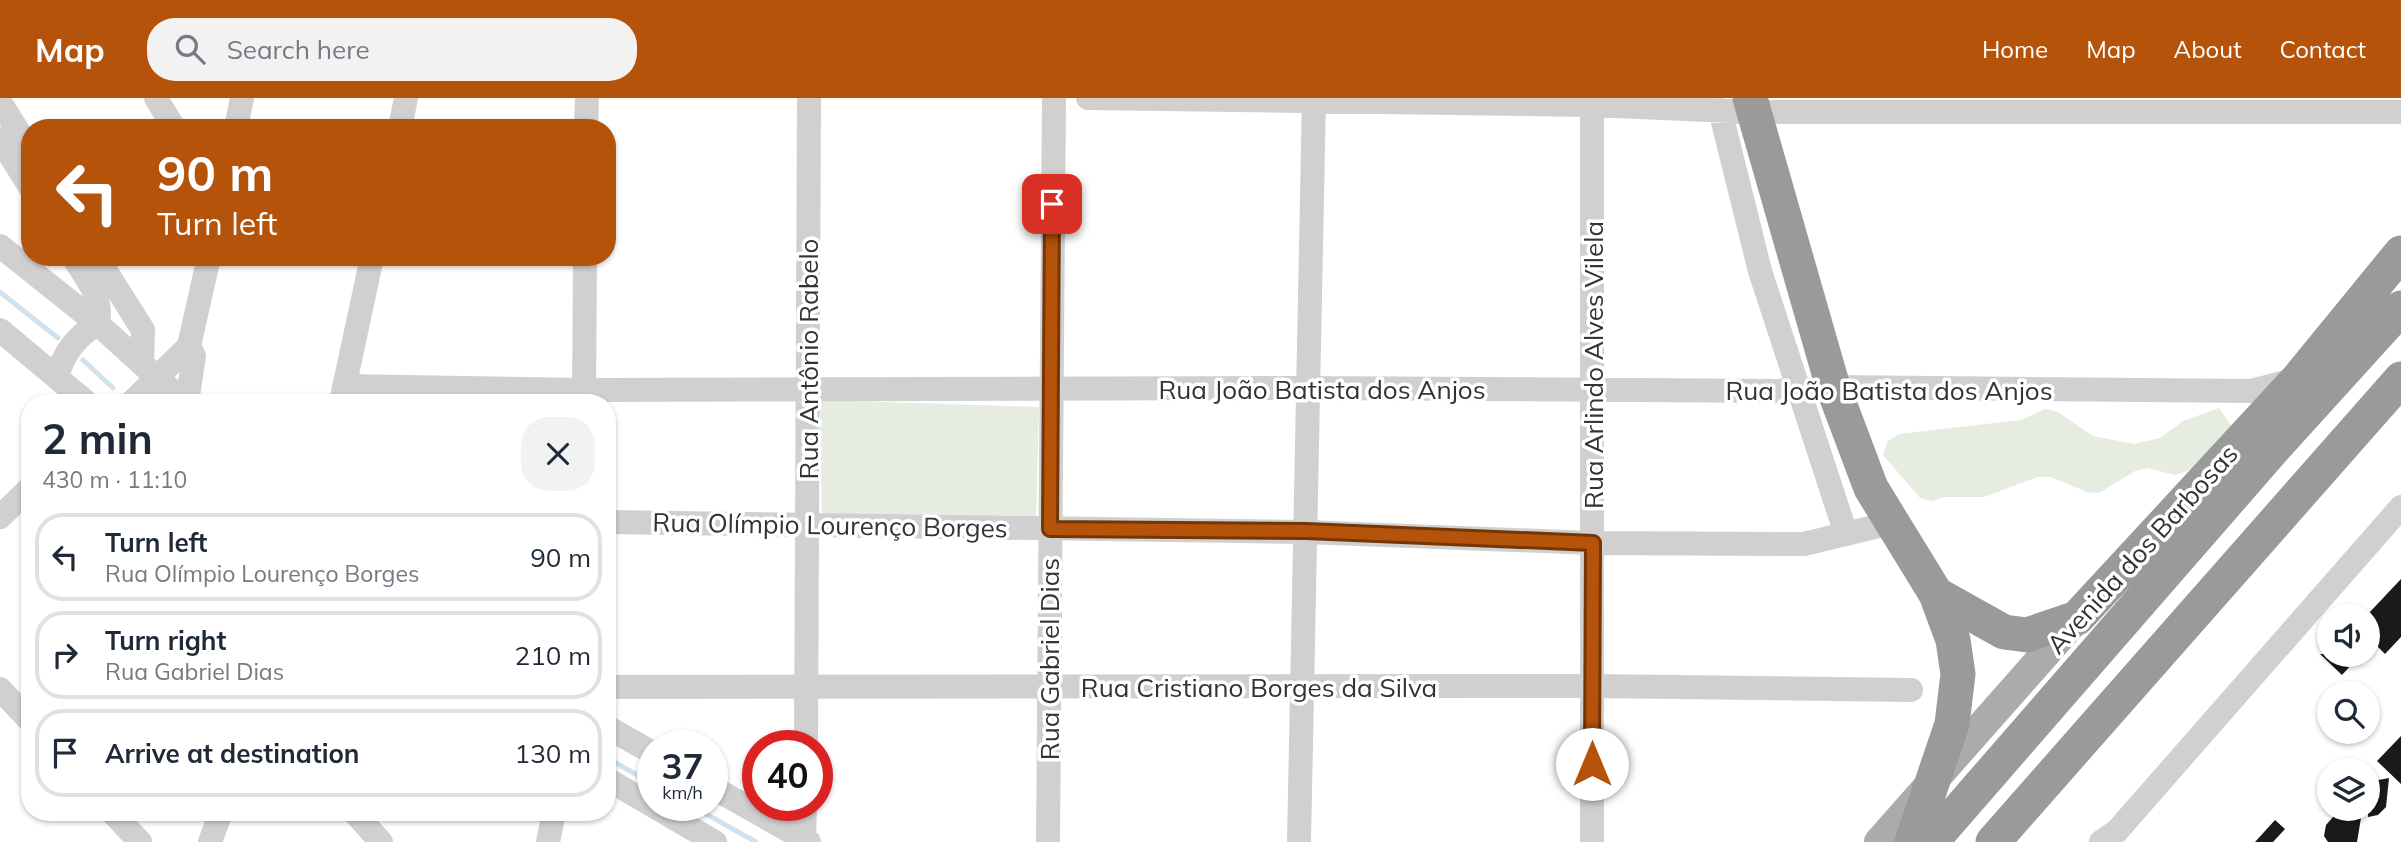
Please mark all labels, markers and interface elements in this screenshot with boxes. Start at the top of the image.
search box [147,18,637,81]
text: Map [35,29,105,70]
icon: search [171,30,209,68]
text: Search here [227,33,370,66]
text: Home [1982,34,2048,64]
text: Map [2086,34,2136,64]
text: About [2174,34,2242,64]
text: Contact [2280,34,2366,64]
text: 90 m [157,142,273,203]
icon: left [42,147,133,238]
pin [1022,174,1082,234]
icon: arrive [1033,185,1071,223]
text: Turn left [157,203,277,243]
street label: Rua Arlindo Alves Vilela [1577,221,1610,509]
street label: Rua Antônio Rabelo [792,239,825,479]
street label: Rua João Batista dos Anjos [1158,373,1486,406]
street label: Rua João Batista dos Anjos [1725,374,2053,407]
text: 2 min [42,412,153,465]
button: close [521,417,595,491]
street label: Avenida dos Barbosas [2039,438,2245,660]
text: 430 m · 11:10 [42,465,187,494]
street label: Rua Olímpio Lourenço Borges [652,505,1008,545]
text: Turn left [105,526,207,559]
icon: left [46,538,84,576]
text: 90 m [530,541,591,574]
street label: Rua Gabriel Dias [1033,558,1066,760]
text: Rua Olímpio Lourenço Borges [105,559,419,588]
map controls [2317,604,2380,821]
button: sound [2317,604,2380,667]
text: Turn right [105,624,226,657]
icon: right [46,636,84,674]
text: 210 m [515,639,591,672]
text: Rua Gabriel Dias [105,657,284,686]
street label: Rua Cristiano Borges da Silva [1081,671,1437,704]
button: search [2317,681,2380,744]
position arrow [1555,727,1629,801]
speed limit sign: 40 [742,730,833,821]
icon: arrive [46,734,84,772]
text: Arrive at destination [105,737,360,770]
text: 130 m [515,737,591,770]
text: 37 [661,744,704,788]
button: layers [2317,758,2380,821]
text: km/h [662,781,703,804]

